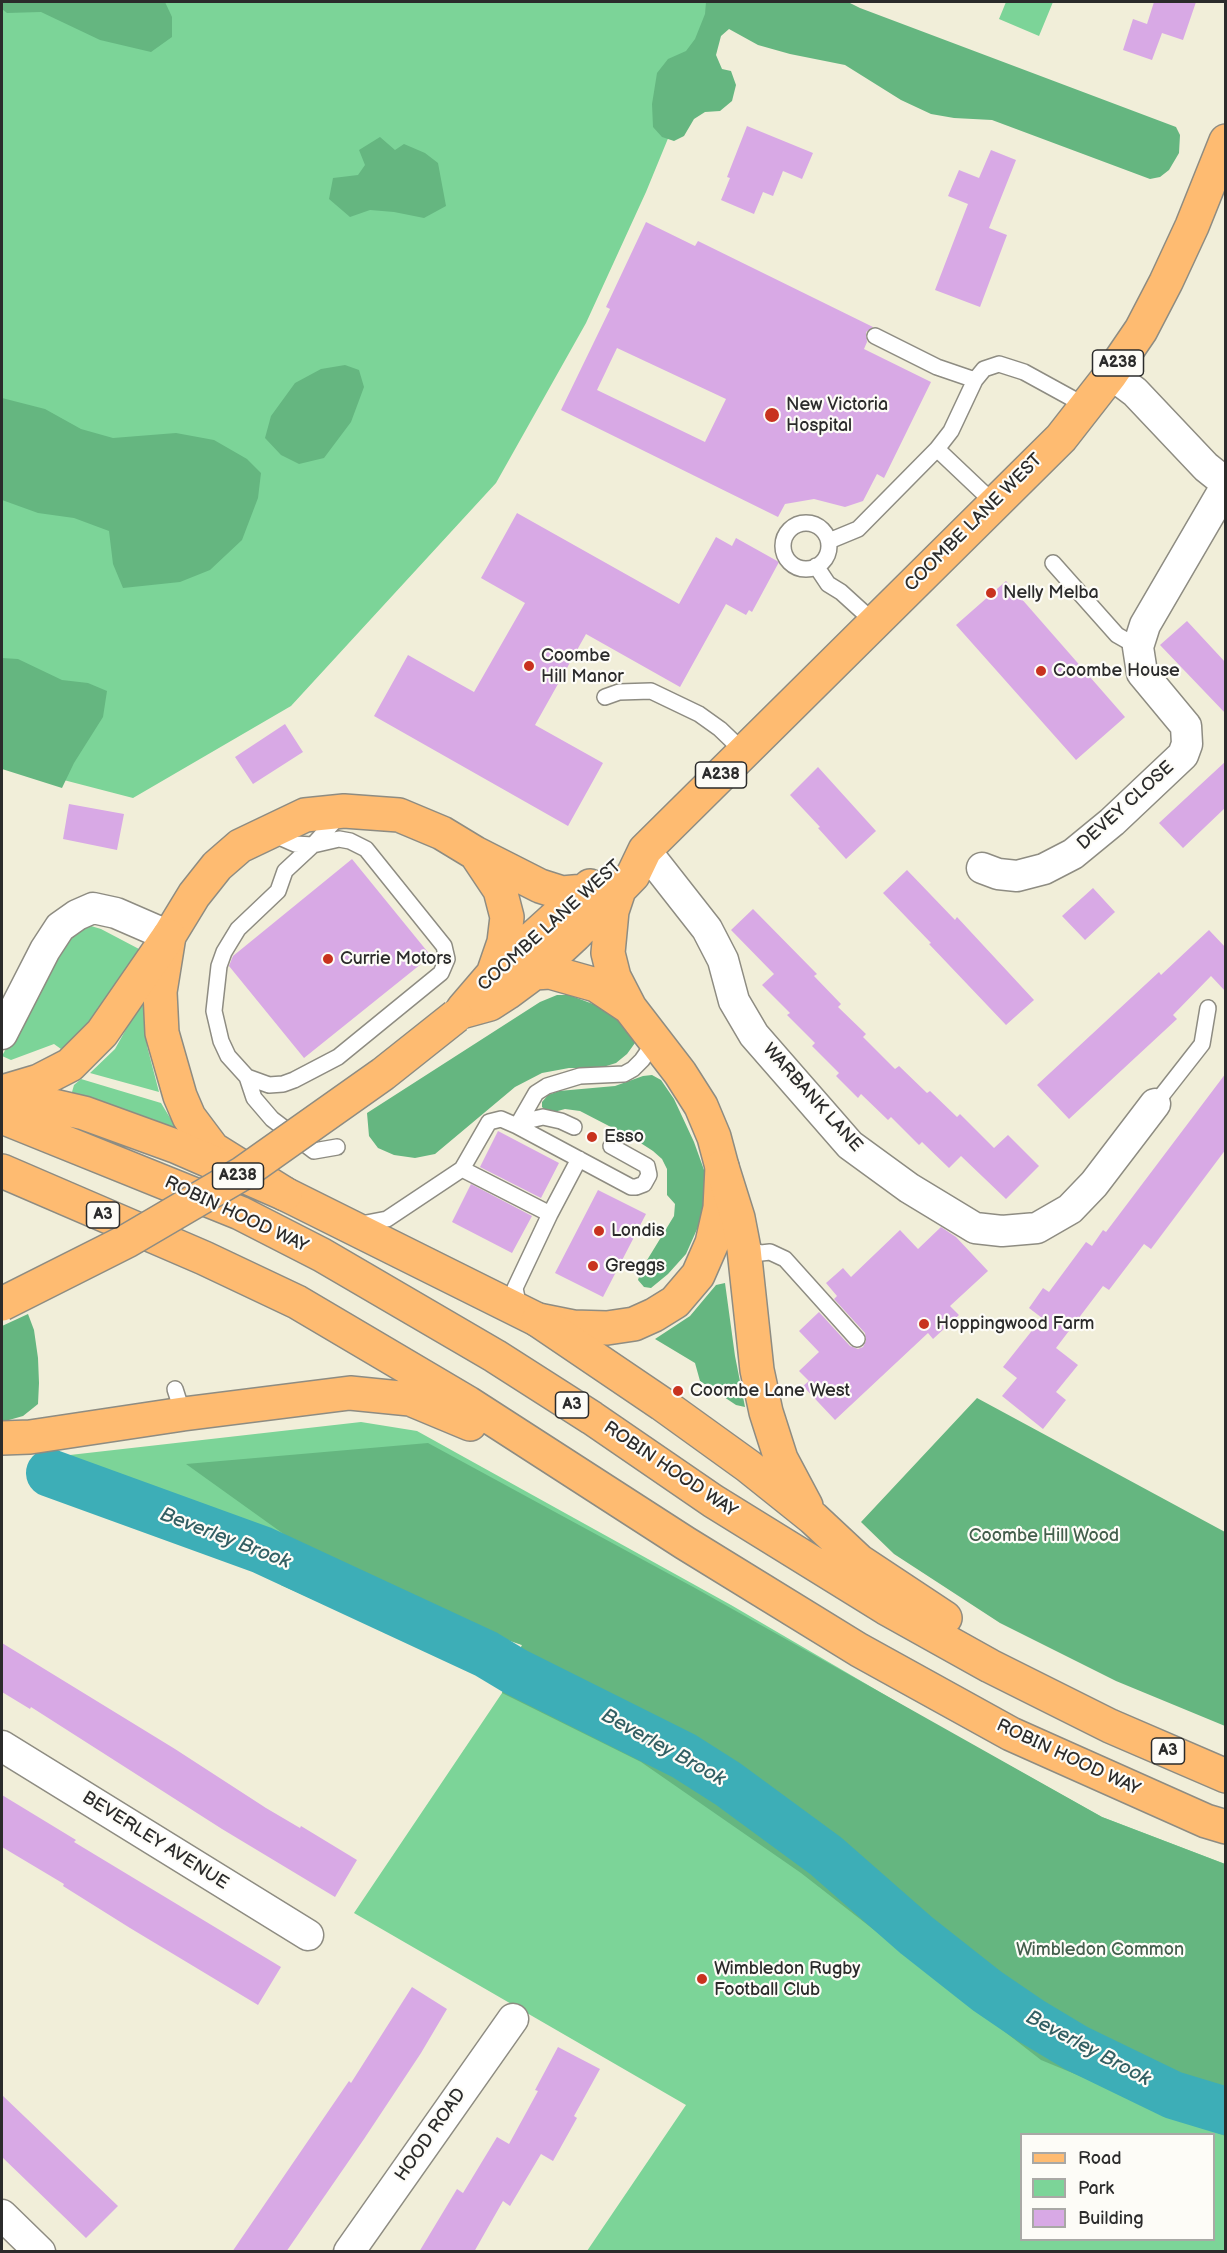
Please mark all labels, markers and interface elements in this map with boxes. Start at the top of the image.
road number: A238 [1092,350,1144,376]
place label: New Victoria Hospital [786,394,888,436]
marker: New Victoria Hospital [763,406,781,424]
street label: COOMBE LANE WEST [901,450,1047,596]
place label: Nelly Melba [1003,582,1099,604]
marker: Nelly Melba [984,586,998,600]
place label: Coombe Hill Manor [541,645,624,688]
marker: Coombe Hill Manor [522,659,536,673]
place label: Coombe House [1053,660,1180,682]
marker: Coombe House [1034,664,1048,678]
street label: DEVEY CLOSE [1073,757,1179,855]
road number: A238 [696,762,746,788]
street label: COOMBE LANE WEST [474,856,626,996]
place label: Currie Motors [340,948,452,970]
marker: Currie Motors [321,952,335,966]
street label: WARBANK LANE [757,1039,867,1157]
place label: Esso [604,1126,644,1148]
marker: Esso [585,1130,599,1144]
road number: A238 [212,1163,264,1189]
street label: ROBIN HOOD WAY [161,1172,311,1258]
road number: A3 [86,1202,120,1228]
place label: Londis [611,1220,665,1242]
marker: Londis [592,1224,606,1238]
place label: Greggs [605,1255,665,1277]
marker: Greggs [586,1259,600,1273]
place label: Hoppingwood Farm [936,1313,1094,1335]
marker: Hoppingwood Farm [917,1317,931,1331]
place label: Coombe Lane West [690,1380,850,1402]
marker: Coombe Lane West [671,1384,685,1398]
road number: A3 [556,1392,588,1418]
street label: ROBIN HOOD WAY [599,1417,741,1523]
water label: Beverley Brook [156,1503,294,1575]
park label: Coombe Hill Wood [969,1525,1119,1547]
water label: Beverley Brook [597,1704,729,1792]
street label: ROBIN HOOD WAY [993,1715,1143,1801]
road number: A3 [1152,1738,1184,1764]
street label: BEVERLEY AVENUE [78,1787,232,1895]
park label: Wimbledon Common [1016,1939,1184,1961]
place label: Wimbledon Rugby Football Club [714,1958,860,2000]
marker: Wimbledon Rugby Football Club [695,1972,709,1986]
water label: Beverley Brook [1022,2006,1154,2092]
street label: HOOD ROAD [391,2084,471,2186]
legend [1020,2133,1215,2241]
text: Road [1078,2148,1122,2169]
text: Park [1078,2178,1114,2199]
text: Building [1078,2208,1144,2229]

